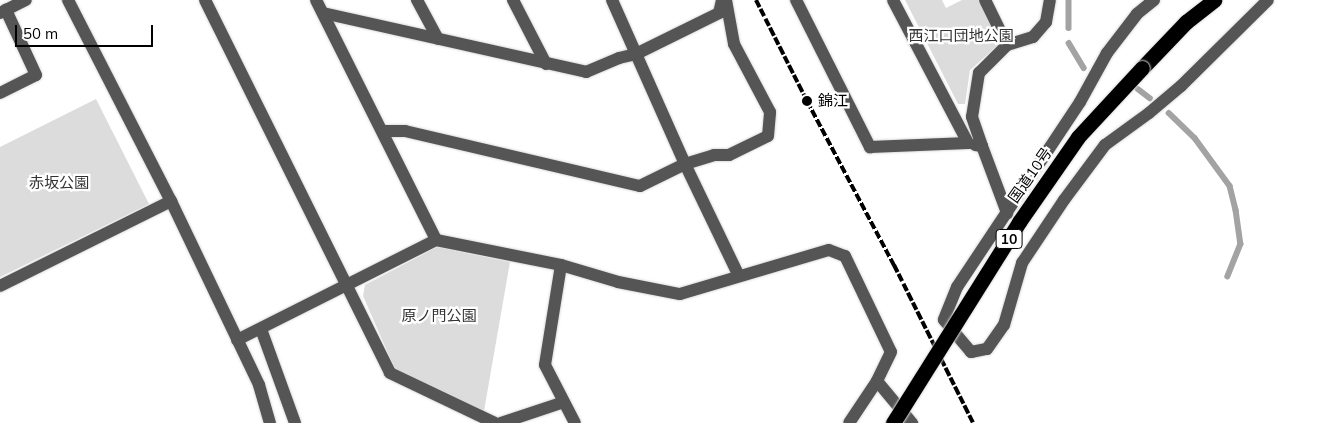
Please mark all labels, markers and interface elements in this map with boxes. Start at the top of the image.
scale bar [18,15,155,47]
text: 50 m [23,24,58,43]
park label: 西江口団地公園 [909,27,1013,45]
place label: 錦江 [818,92,848,110]
marker: 錦江 [800,94,814,108]
street label: 国道10号 [1005,144,1055,206]
park label: 赤坂公園 [29,174,89,192]
road number: 10 [995,228,1023,250]
park label: 原ノ門公園 [402,307,476,325]

